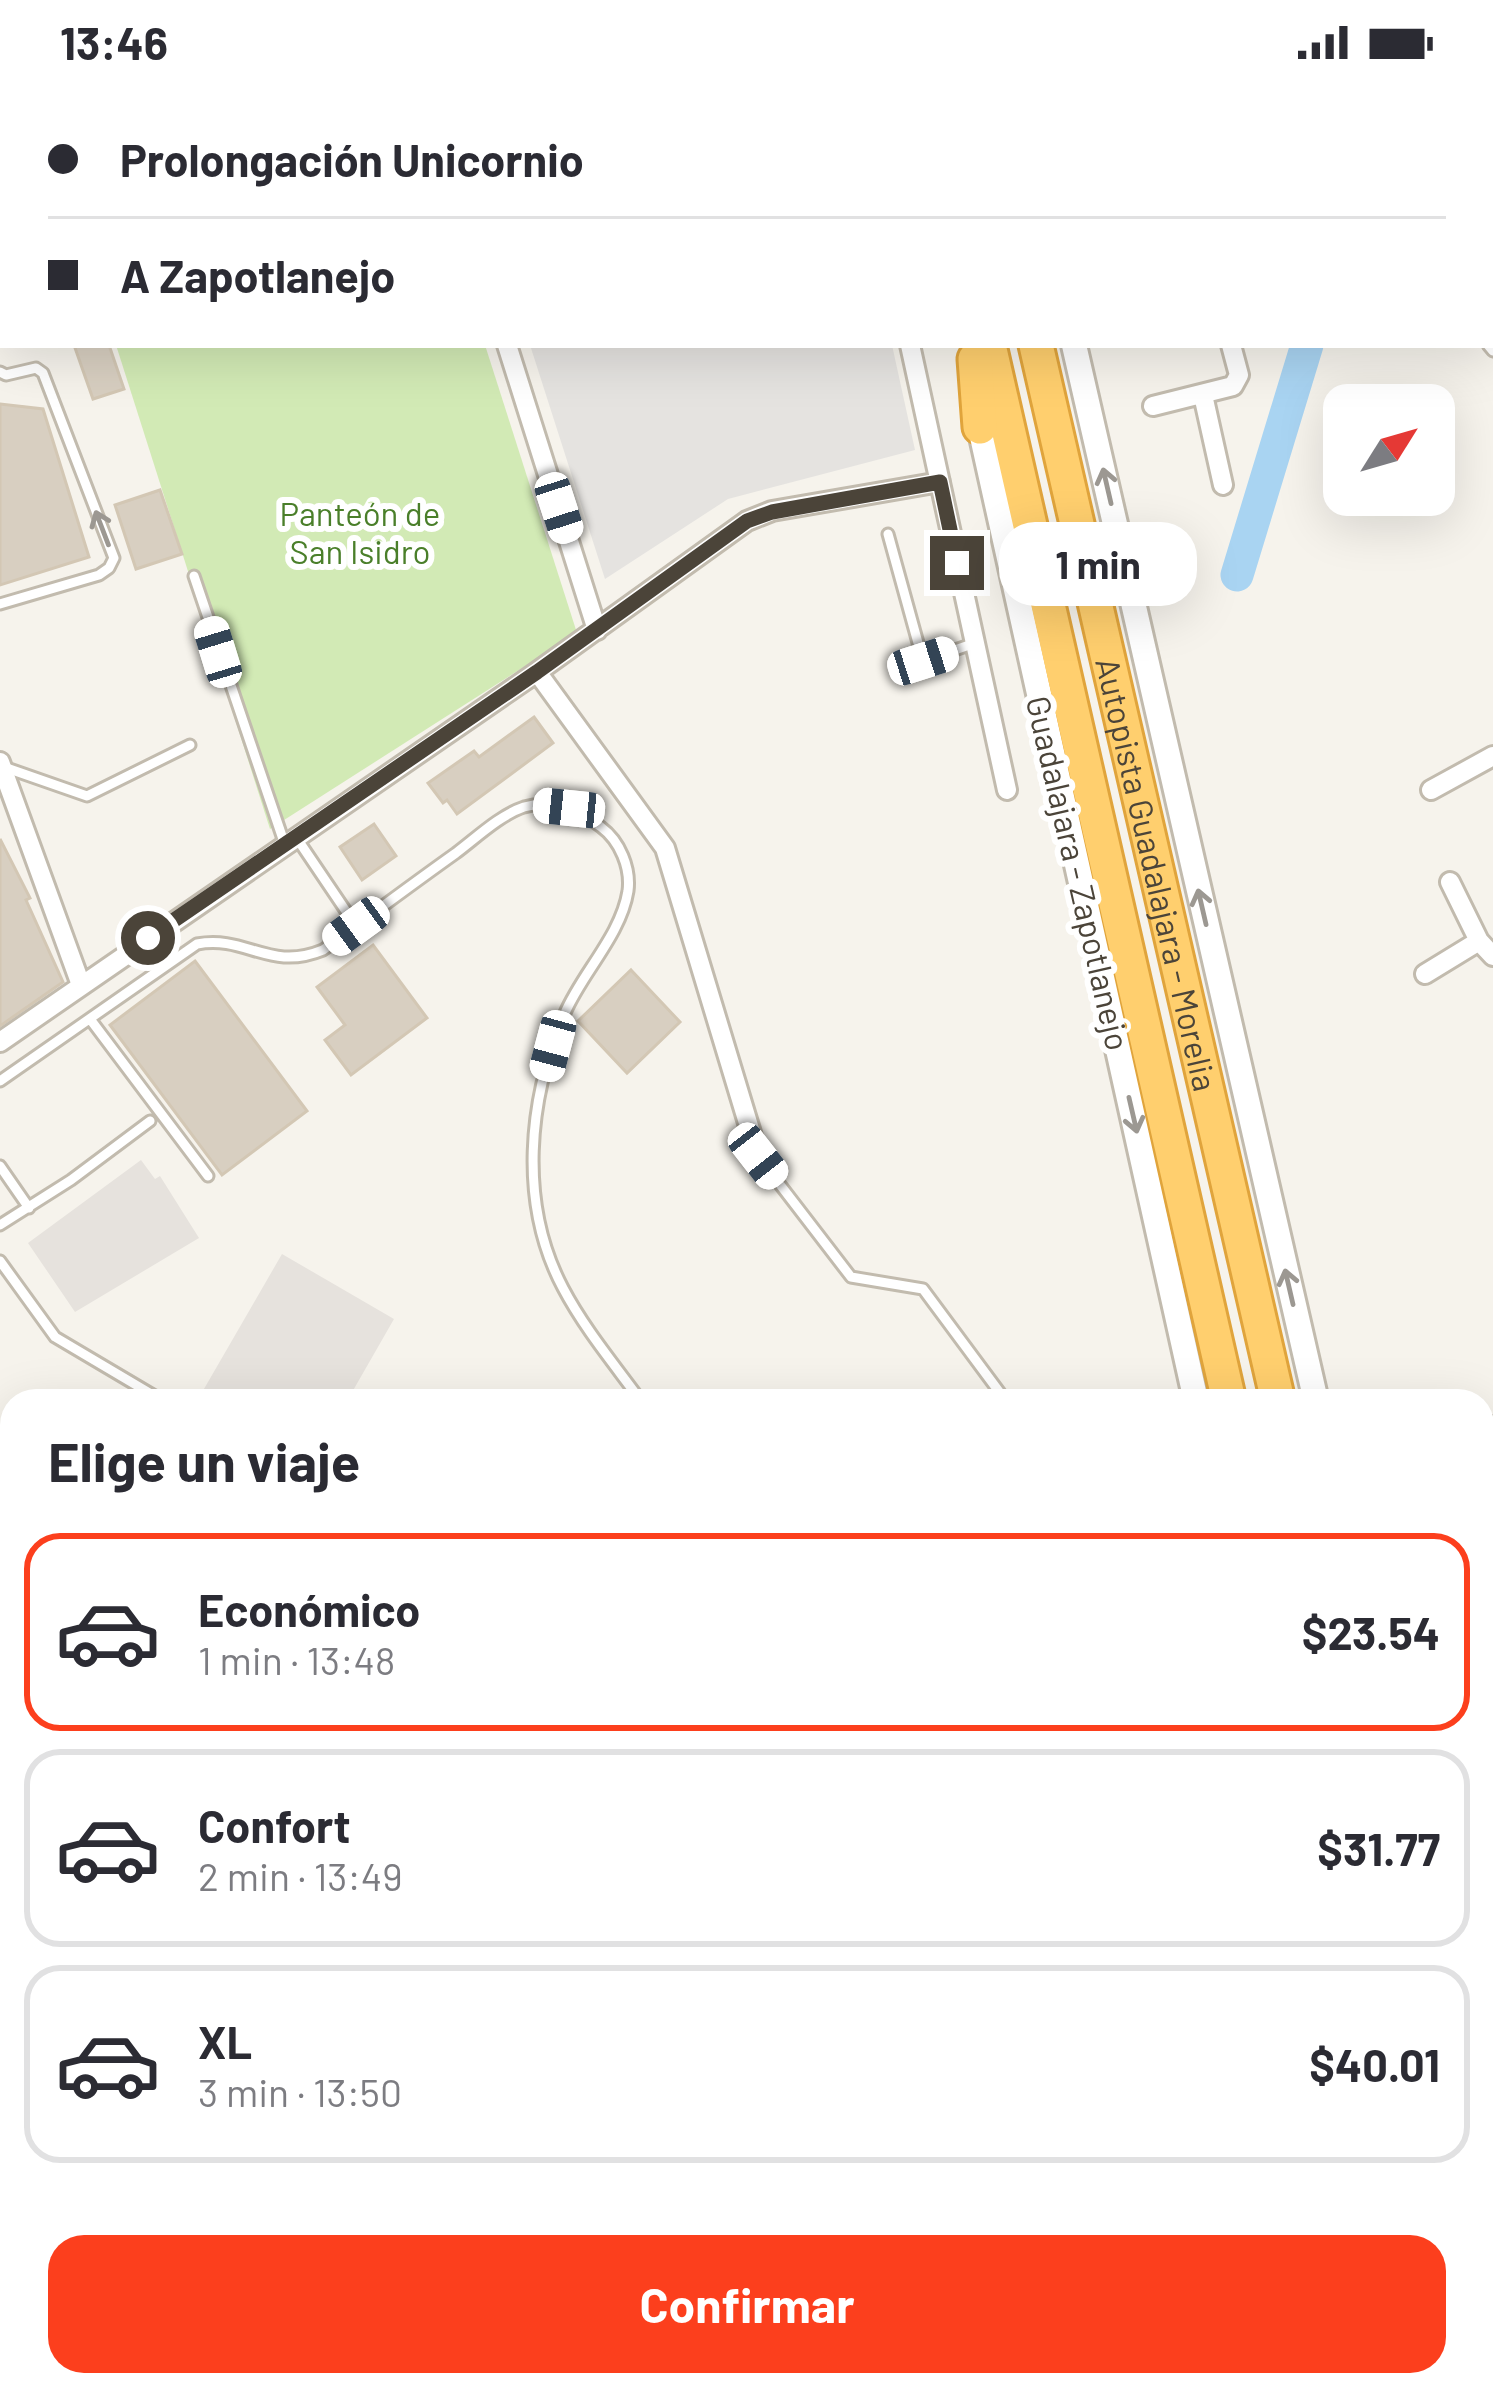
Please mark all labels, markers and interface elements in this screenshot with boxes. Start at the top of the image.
text: 13:46 [60,15,168,69]
text: Prolongación Unicornio [120,132,584,186]
text: A Zapotlanejo [120,248,395,302]
north arrow [1323,384,1455,516]
map controls [1323,384,1455,516]
one-way arrow [1094,467,1117,505]
car [531,468,587,548]
park label: Panteón de San Isidro [280,493,440,571]
one-way arrow [90,510,112,547]
callout: 1 min [999,521,1197,605]
route end [930,536,984,590]
text: 1 min [1055,540,1141,587]
car [190,612,246,692]
car [883,633,963,689]
street label: Autopista Guadalajara - Morelia [1088,654,1226,1095]
street label: Guadalajara - Zapotlanejo [1019,692,1139,1054]
car [531,786,607,830]
one-way arrow [1190,888,1213,926]
car [316,890,396,962]
route start [121,911,175,965]
car [526,1007,580,1085]
one-way arrow [1123,1096,1146,1134]
car [722,1117,794,1195]
one-way arrow [1277,1269,1300,1307]
text: Elige un viaje [48,1428,360,1493]
icon: car [54,1578,162,1686]
text: Económico [198,1582,420,1636]
text: $23.54 [1302,1605,1440,1659]
text: 1 min · 13:48 [198,1636,395,1683]
icon: car [54,1794,162,1902]
text: Confort [198,1798,351,1852]
text: $31.77 [1317,1821,1440,1875]
text: 2 min · 13:49 [198,1852,402,1899]
icon: car [54,2010,162,2118]
text: XL [198,2014,252,2068]
text: $40.01 [1309,2037,1440,2091]
text: 3 min · 13:50 [198,2068,402,2115]
button: Confirmar [48,2235,1446,2373]

